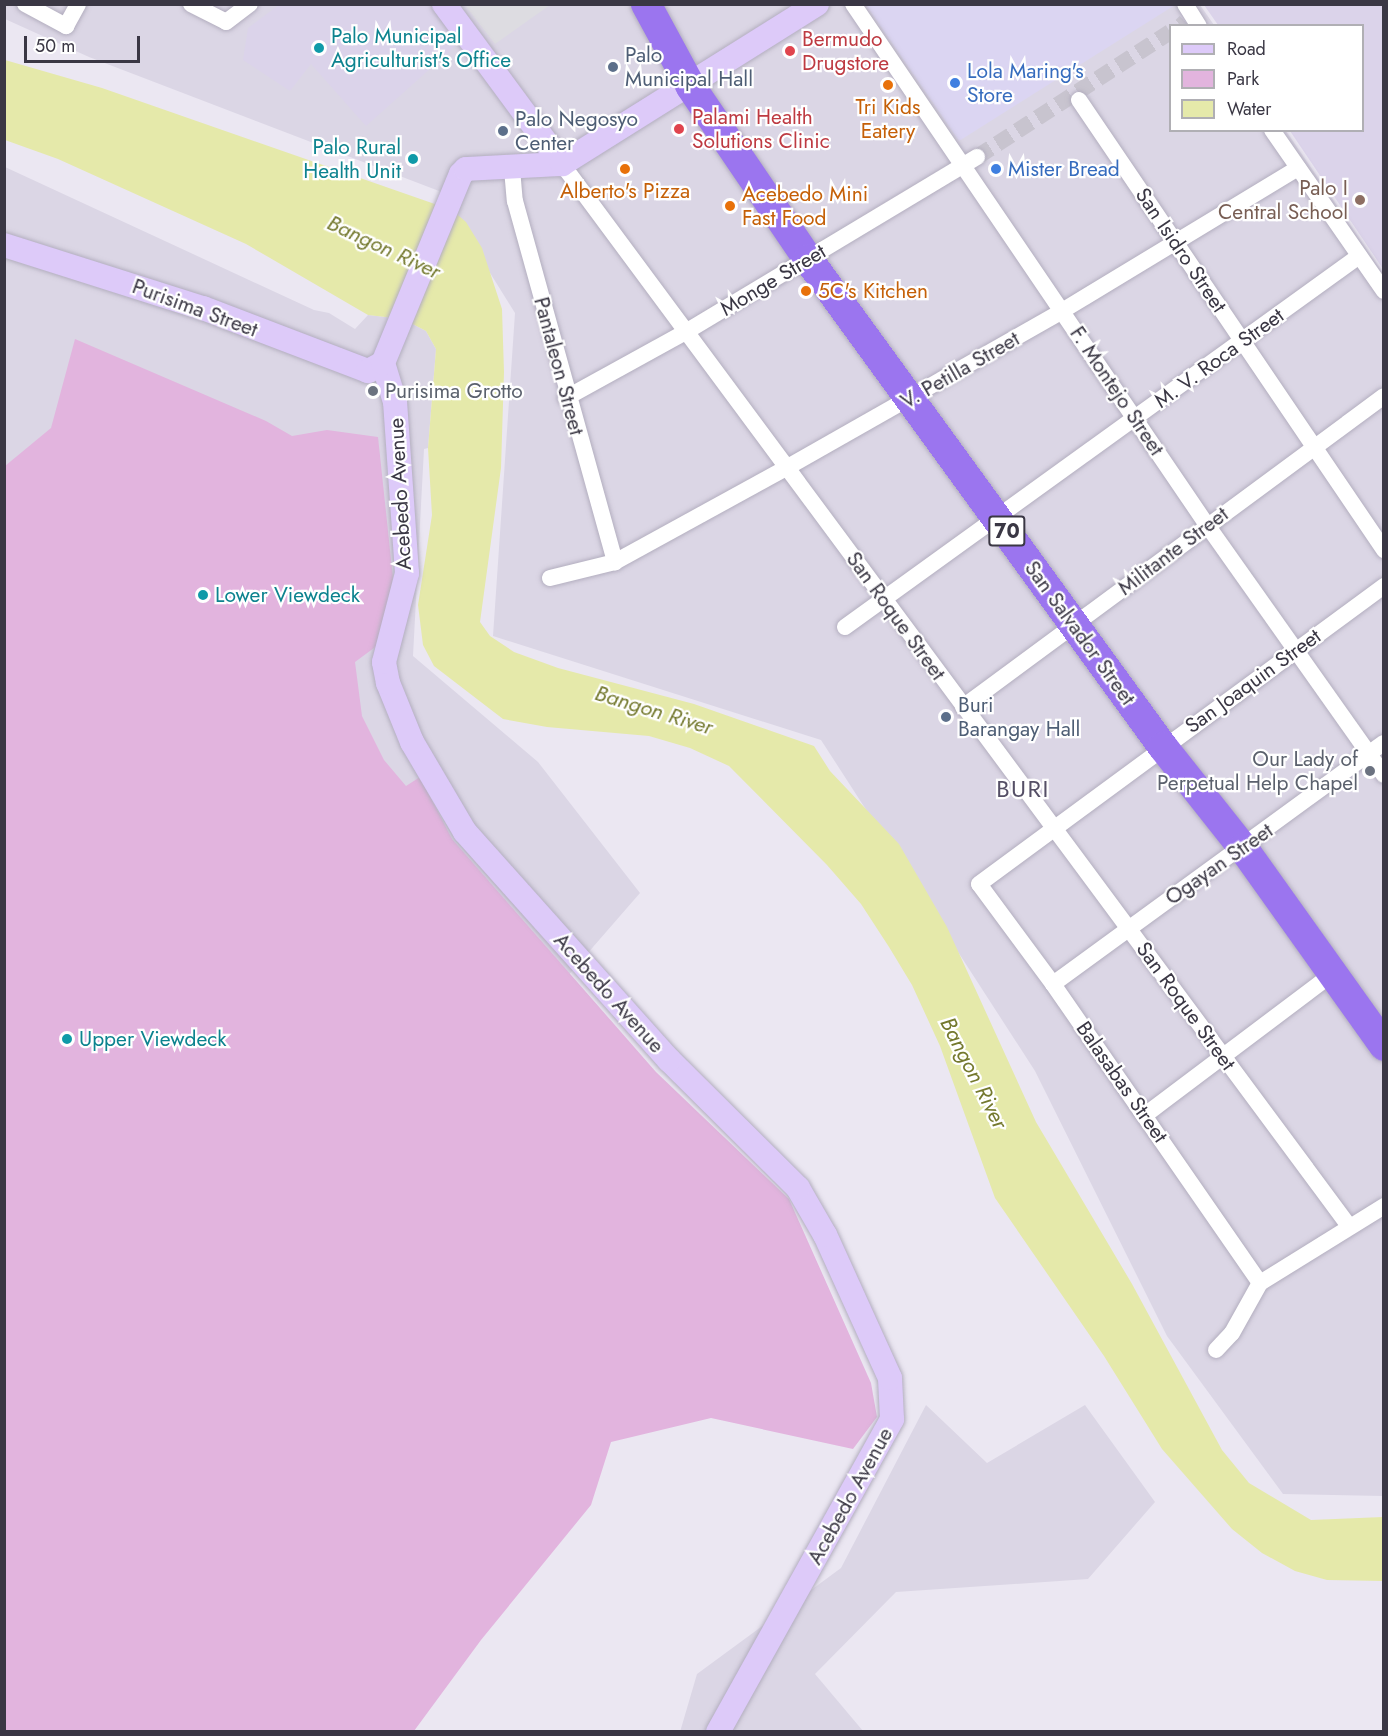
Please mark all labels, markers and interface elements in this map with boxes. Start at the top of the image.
place label: Palo Municipal Agriculturist's Office [331,23,511,73]
scale bar [27,24,142,62]
legend [1169,24,1364,132]
place label: Bermudo Drugstore [802,26,889,76]
text: 50 m [35,33,75,59]
text: Road [1227,36,1266,62]
marker: Palo Municipal Agriculturist's Office [312,41,326,55]
place label: Palo Municipal Hall [625,42,753,92]
marker: Bermudo Drugstore [783,44,797,58]
place label: Lola Maring's Store [967,58,1084,108]
marker: Palo Municipal Hall [606,60,620,74]
text: Park [1227,66,1259,92]
marker: Lola Maring's Store [948,76,962,90]
marker: Tri Kids Eatery [881,78,895,92]
place label: Tri Kids Eatery [856,94,920,144]
text: Water [1227,96,1271,122]
place label: Palami Health Solutions Clinic [692,104,830,154]
place label: Palo Negosyo Center [515,106,638,156]
marker: Palami Health Solutions Clinic [670,120,688,138]
marker: Palo Negosyo Center [496,124,510,138]
place label: Palo Rural Health Unit [303,134,401,184]
marker: Palo Rural Health Unit [406,152,420,166]
place label: Mister Bread [1008,156,1120,182]
marker: Alberto's Pizza [618,162,632,176]
marker: Mister Bread [989,162,1003,176]
place label: Palo I Central School [1218,175,1348,225]
place label: Alberto's Pizza [560,178,690,204]
place label: Acebedo Mini Fast Food [742,181,868,231]
street label: San Isidro Street [1130,183,1232,317]
marker: Palo I Central School [1353,193,1367,207]
marker: Acebedo Mini Fast Food [723,199,737,213]
water label: Bangon River [323,209,445,285]
street label: Monge Street [716,239,830,321]
street label: Purisima Street [129,274,261,342]
place label: 5C's Kitchen [818,278,928,304]
marker: 5C's Kitchen [799,284,813,298]
street label: Pantaleon Street [528,294,590,438]
street label: M. V. Roca Street [1149,303,1289,413]
street label: F. Montejo Street [1065,322,1169,460]
street label: V. Petilla Street [896,326,1024,414]
place label: Purisima Grotto [385,378,523,404]
marker: Purisima Grotto [366,384,380,398]
street label: Acebedo Avenue [383,417,417,571]
street label: Militante Street [1113,501,1233,601]
road number: 70 [988,514,1026,548]
street label: San Roque Street [841,547,951,685]
street label: San Salvador Street [1019,556,1141,710]
place label: Lower Viewdeck [215,582,360,608]
marker: Lower Viewdeck [196,588,210,602]
street label: San Joaquin Street [1180,623,1326,739]
water label: Bangon River [592,680,716,740]
place label: Buri Barangay Hall [958,692,1080,742]
marker: Buri Barangay Hall [939,710,953,724]
place label: Our Lady of Perpetual Help Chapel [1157,746,1358,796]
marker: Our Lady of Perpetual Help Chapel [1363,764,1377,778]
district label: BURI [996,775,1050,803]
street label: Ogayan Street [1160,818,1278,910]
street label: Acebedo Avenue [549,928,669,1058]
street label: San Roque Street [1131,937,1241,1075]
water label: Bangon River [935,1013,1013,1133]
street label: Balasabas Street [1071,1017,1173,1147]
place label: Upper Viewdeck [79,1026,227,1052]
marker: Upper Viewdeck [60,1032,74,1046]
street label: Acebedo Avenue [802,1423,898,1569]

